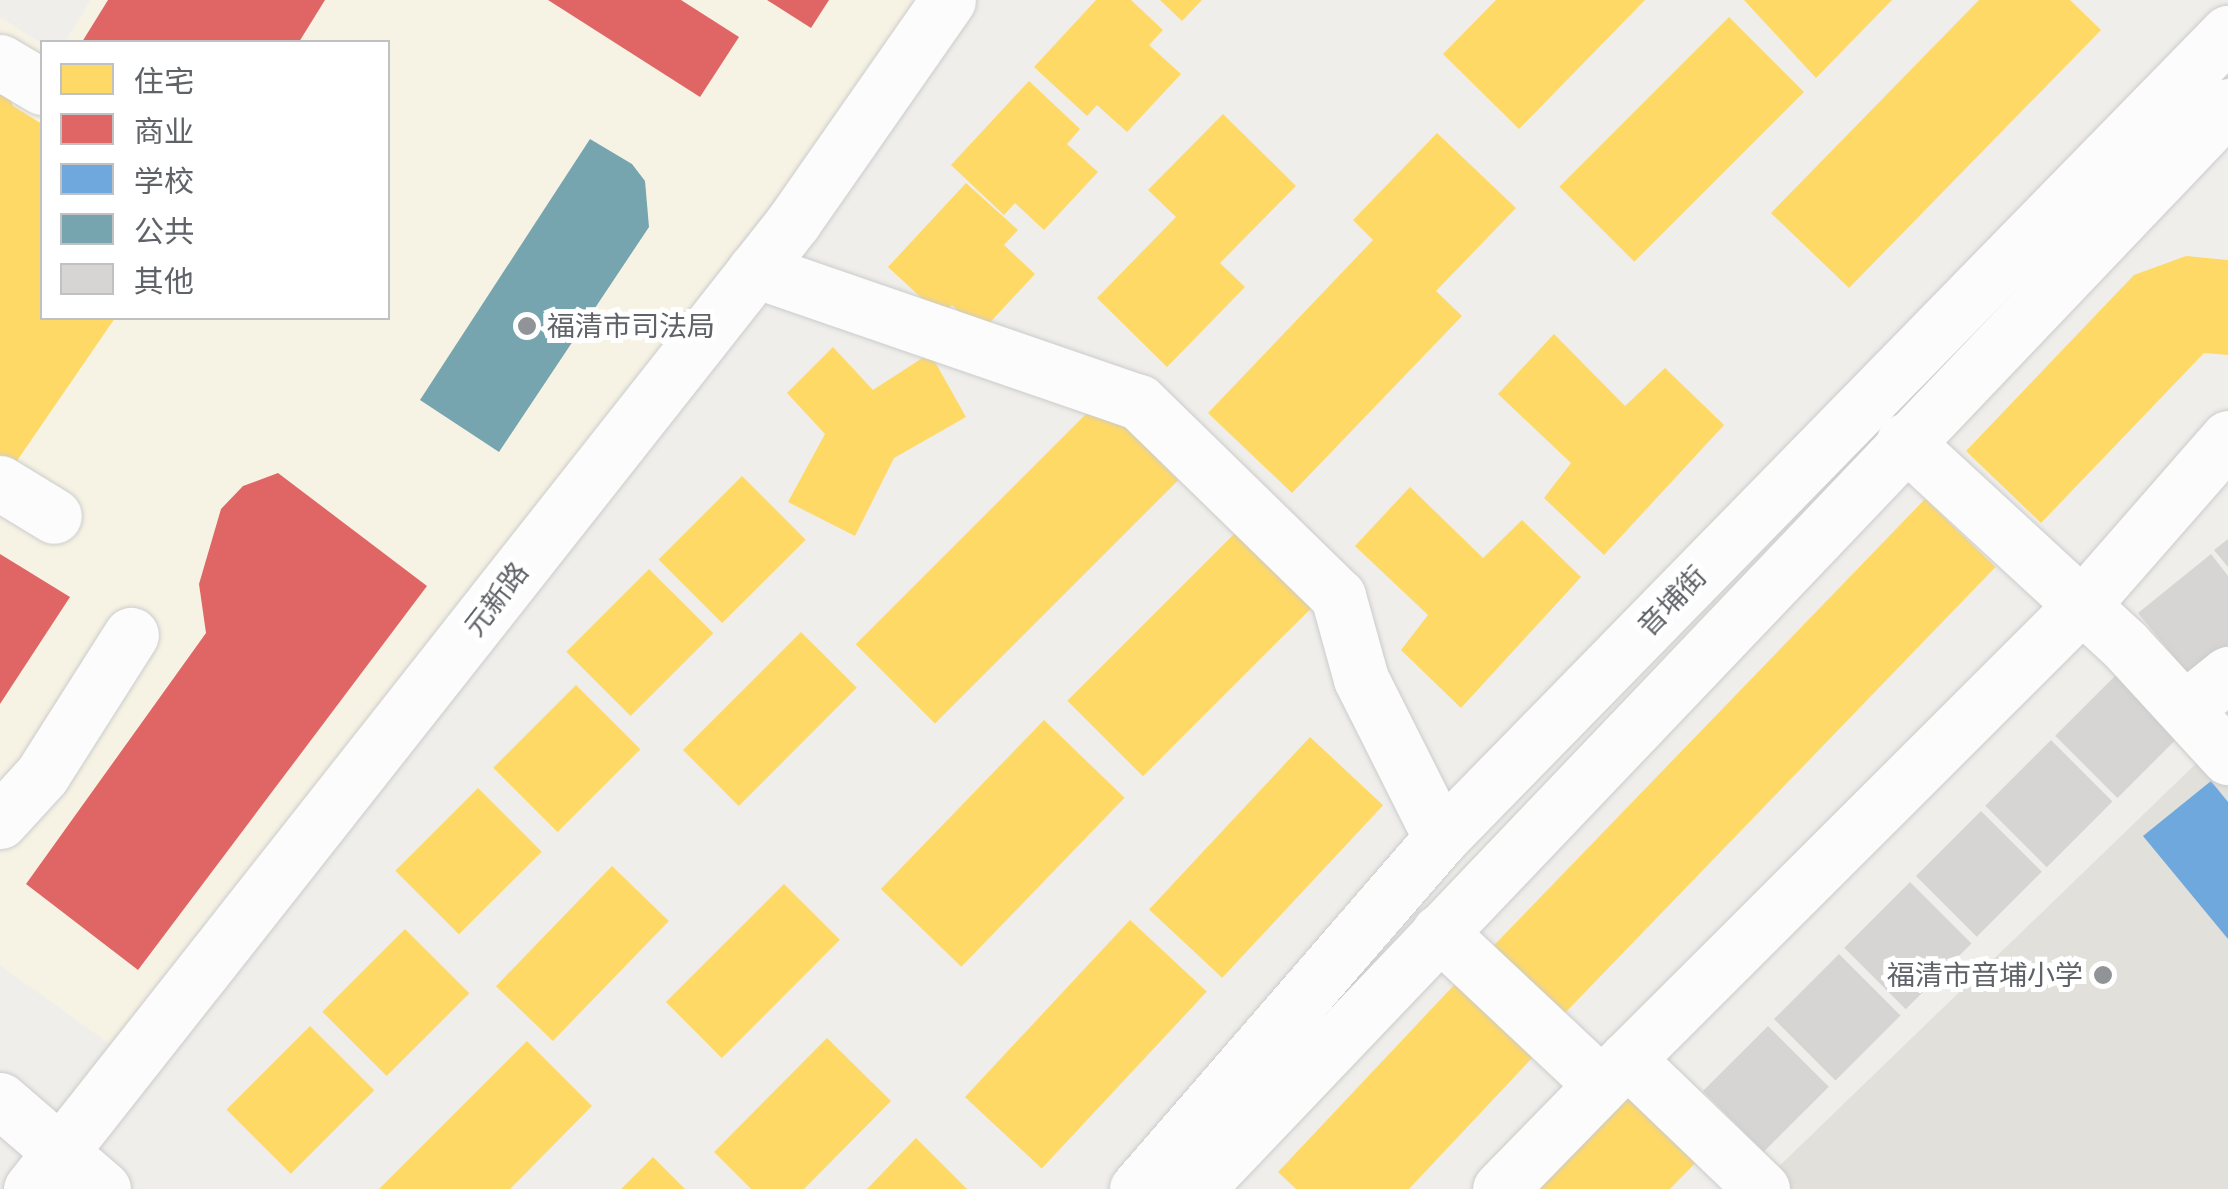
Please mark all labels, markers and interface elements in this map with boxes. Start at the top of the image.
legend [40,40,390,320]
text: 住宅 [134,64,194,98]
text: 商业 [134,114,194,148]
text: 学校 [134,164,194,198]
text: 公共 [134,214,194,248]
text: 其他 [134,264,194,298]
place label: 福清市司法局 [547,309,715,343]
marker: 福清市司法局 [516,315,538,337]
street label: 元新路 [457,556,535,642]
street label: 音埔街 [1631,559,1713,643]
place label: 福清市音埔小学 [1887,958,2083,992]
marker: 福清市音埔小学 [2092,964,2114,986]

